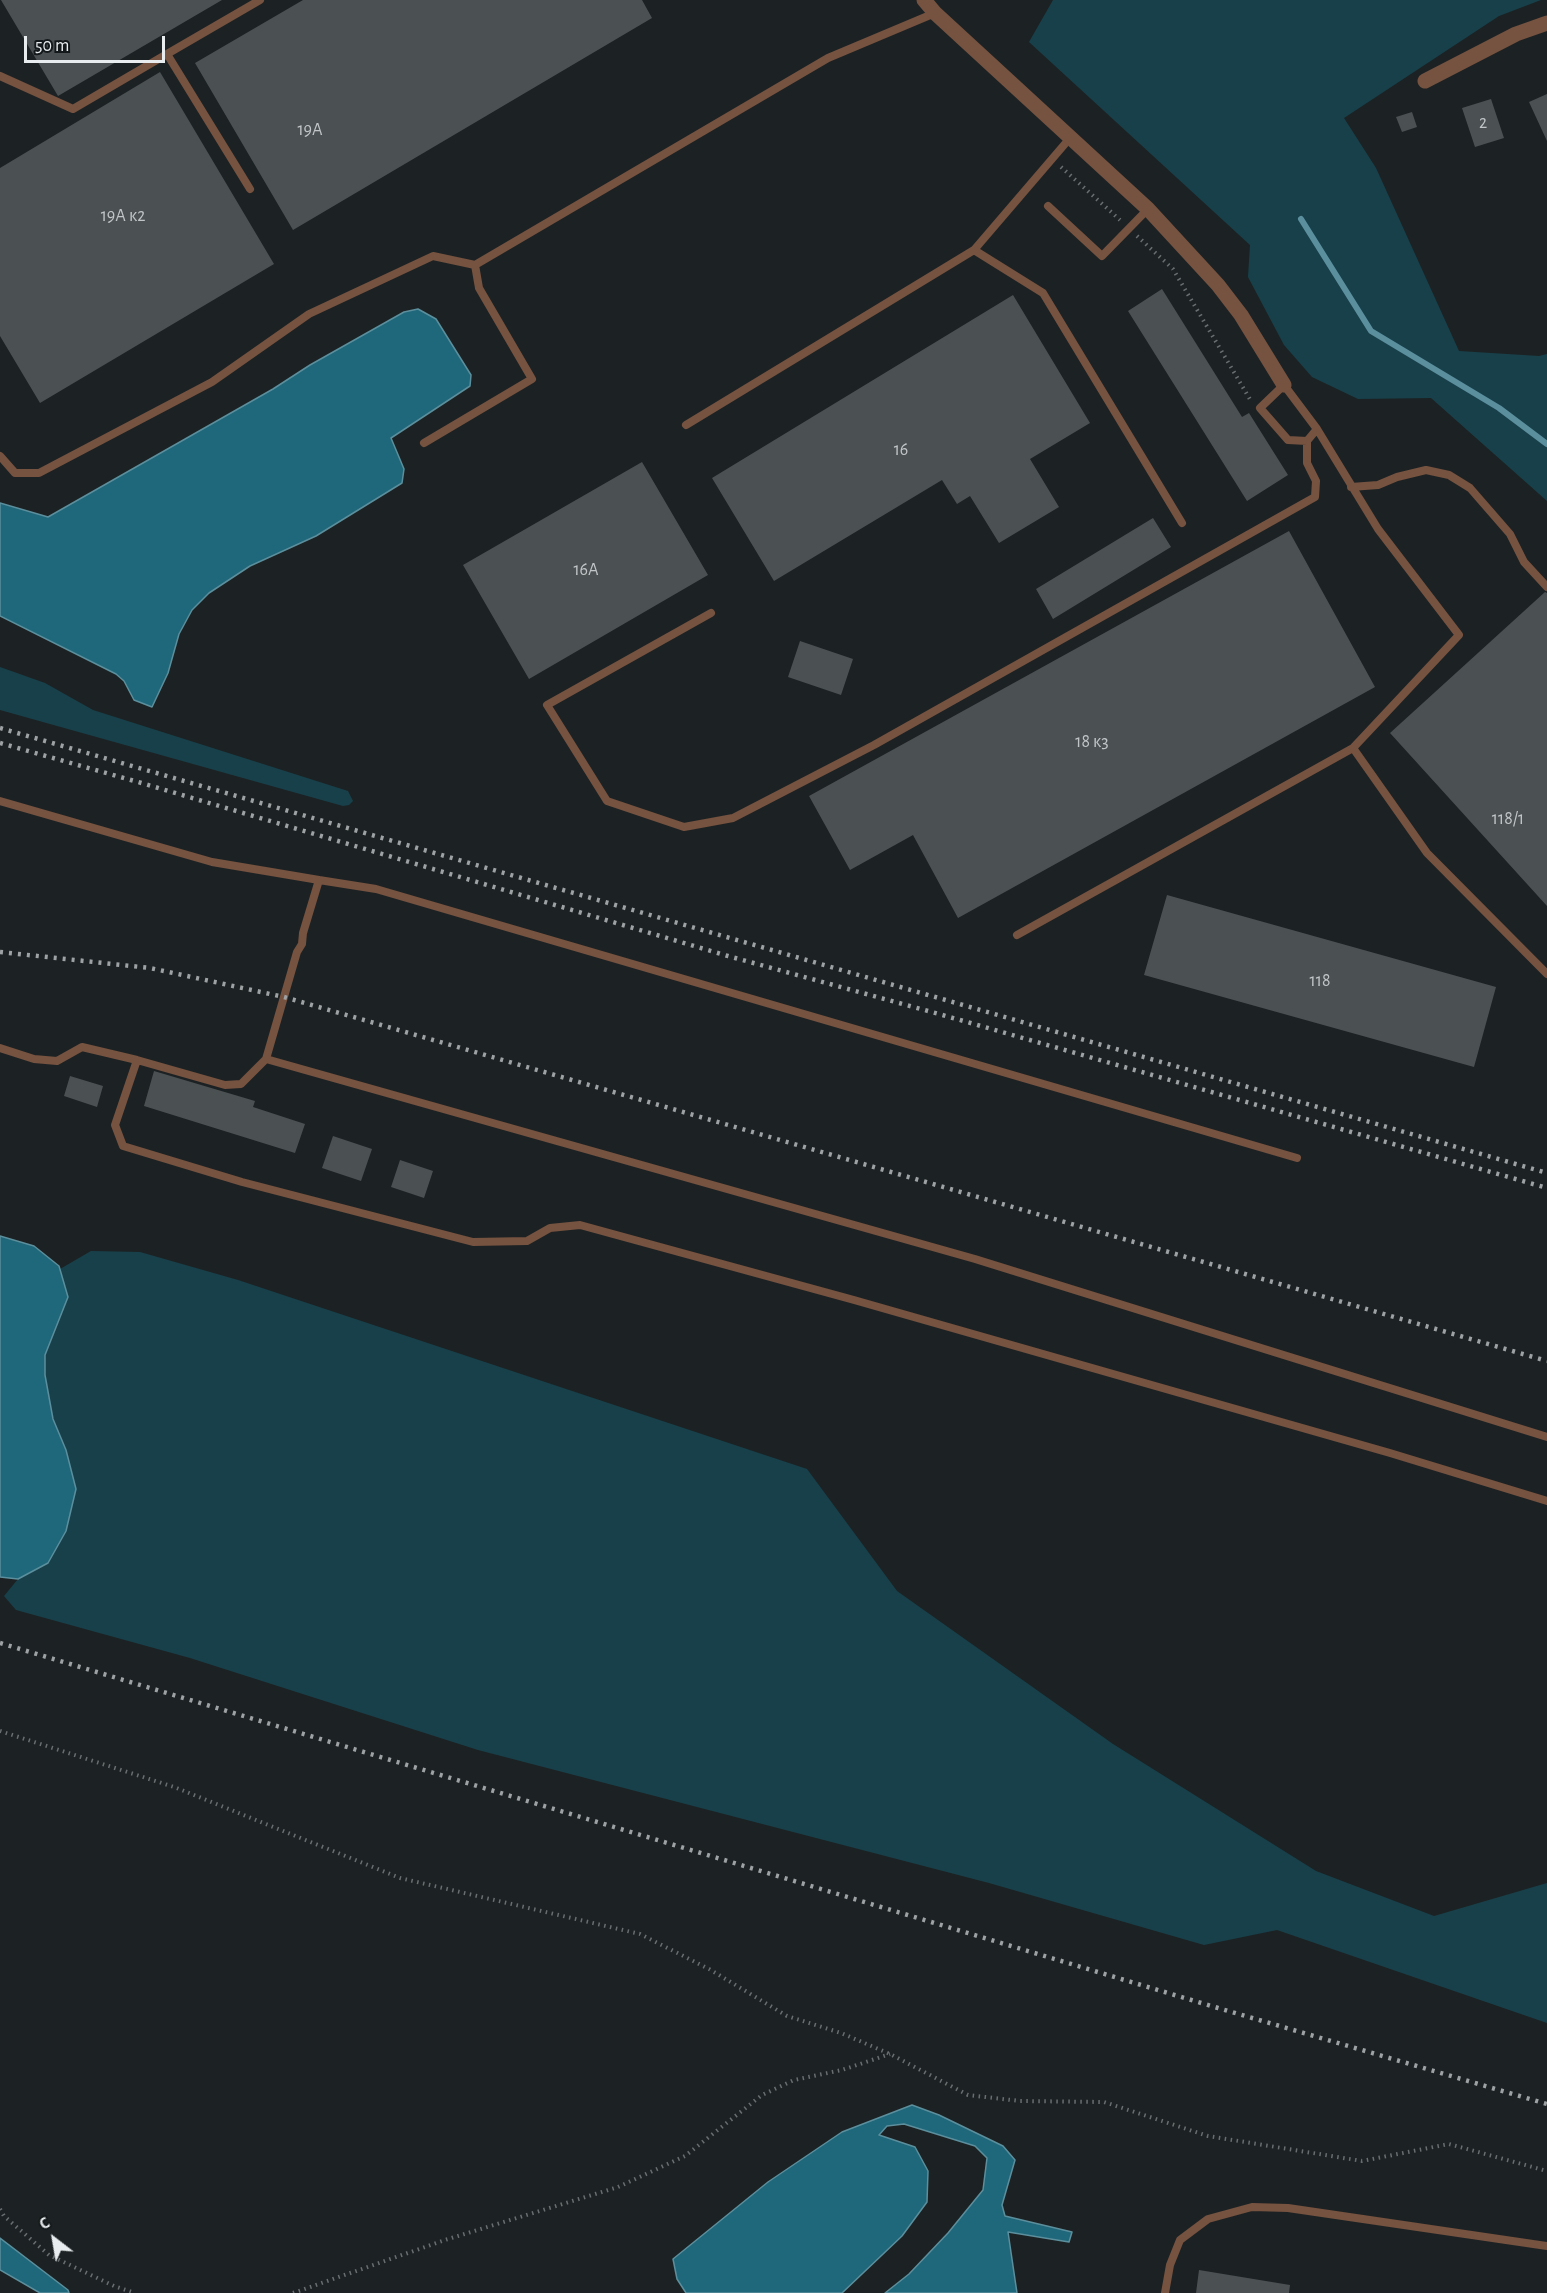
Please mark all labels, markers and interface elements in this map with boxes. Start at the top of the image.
scale bar [27,24,168,62]
text: 50 m [35,37,69,55]
house number: 2 [1479,112,1487,134]
house number: 19А [297,119,323,141]
house number: 19А к2 [101,205,145,227]
house number: 16 [894,439,908,461]
house number: 16А [573,559,599,581]
house number: 18 к3 [1075,731,1109,753]
house number: 118/1 [1492,808,1524,830]
house number: 118 [1310,970,1330,992]
north arrow [24,2209,84,2269]
text: С [37,2214,53,2233]

